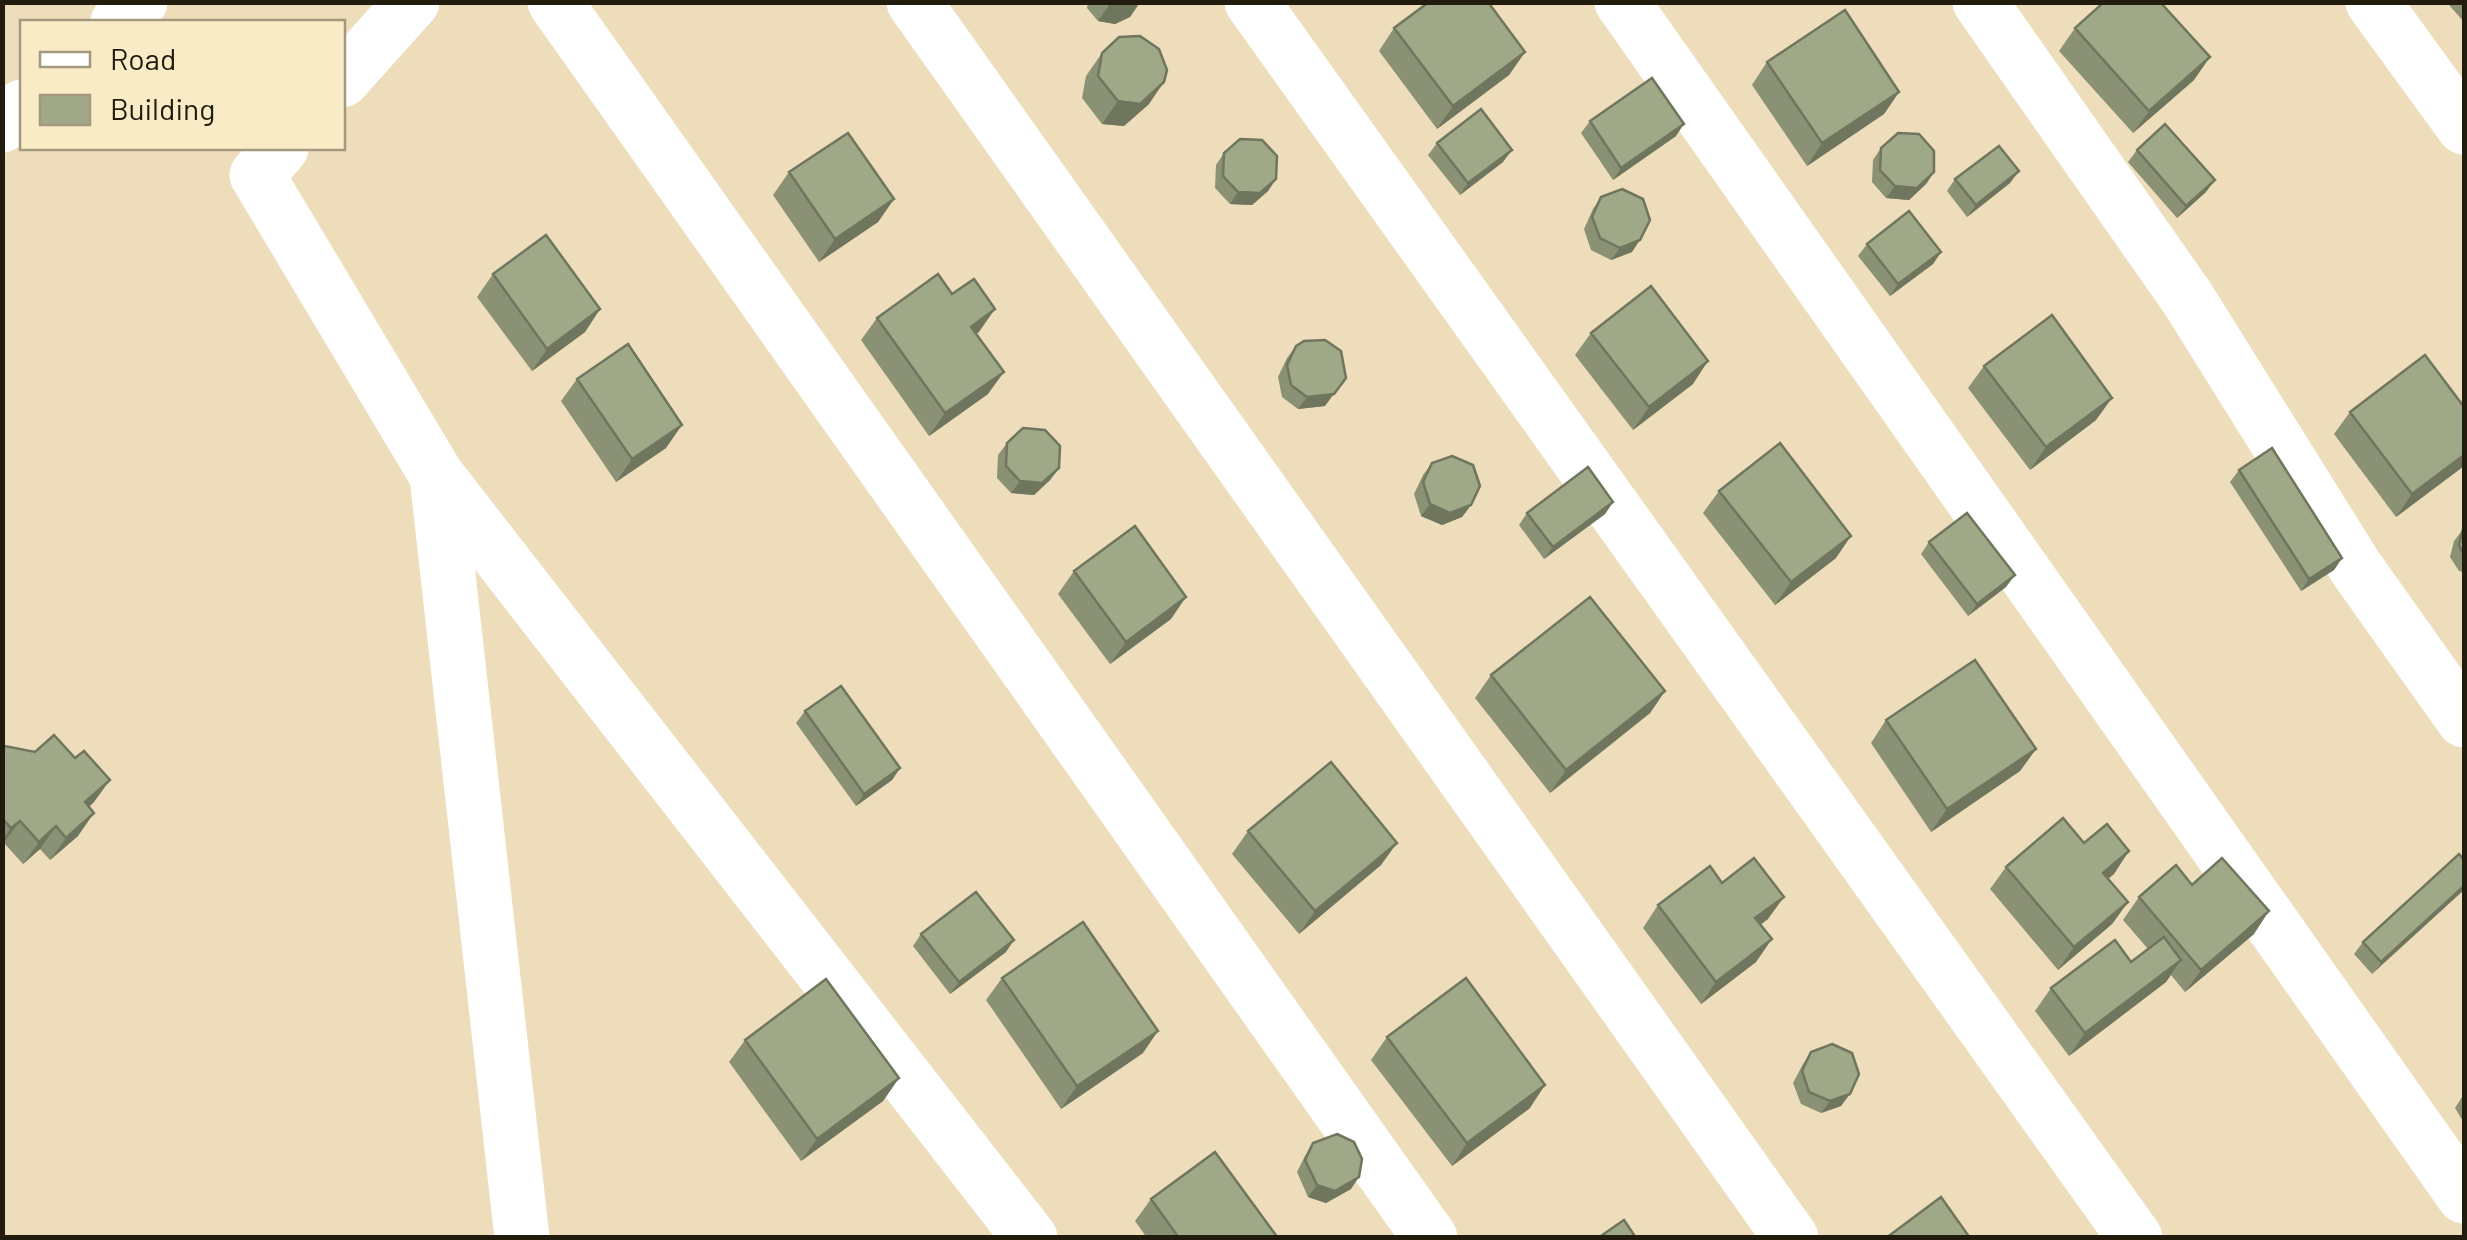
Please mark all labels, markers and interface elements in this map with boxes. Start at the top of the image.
legend [20,20,345,150]
text: Road [110,40,176,76]
text: Building [110,90,215,126]

